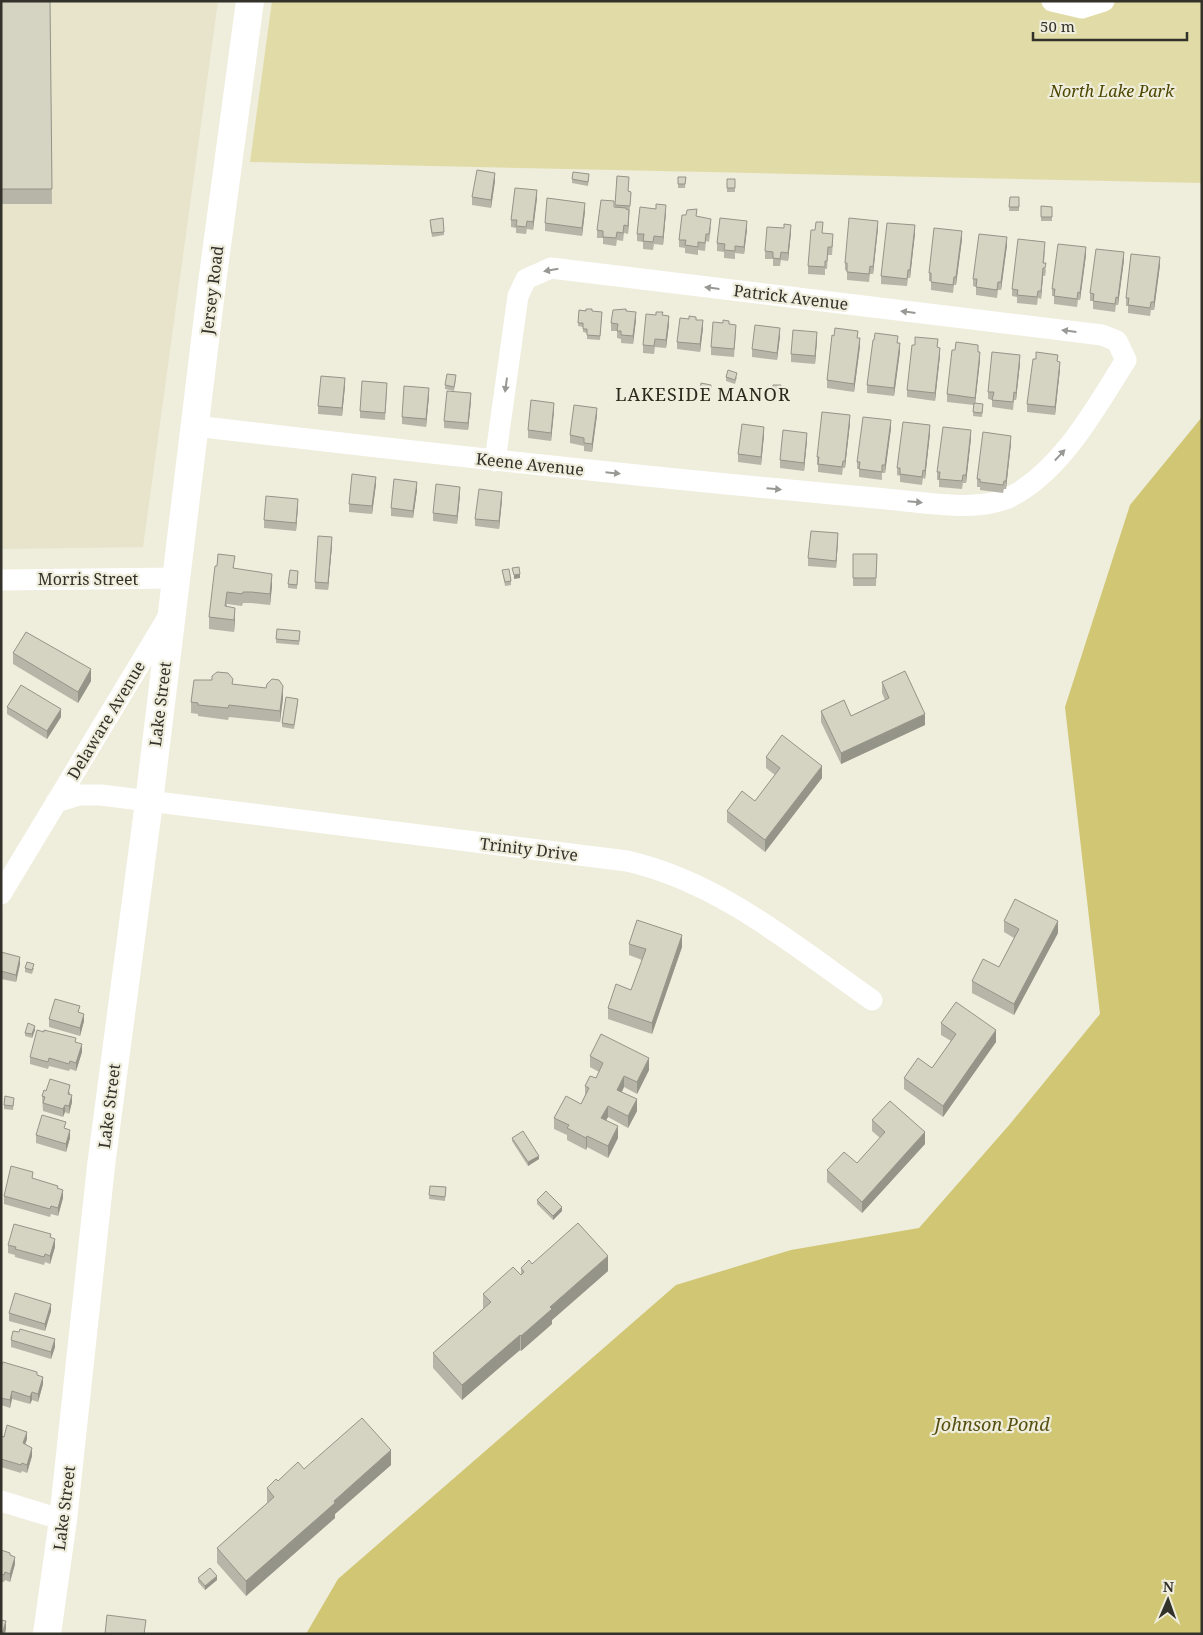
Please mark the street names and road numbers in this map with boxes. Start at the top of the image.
street label: Jersey Road [196,244,228,337]
street label: Patrick Avenue [732,279,850,315]
street label: Keene Avenue [475,447,585,481]
street label: Morris Street [38,568,139,590]
street label: Delaware Avenue [62,657,150,783]
street label: Lake Street [144,660,176,748]
street label: Trinity Drive [479,832,579,866]
street label: Lake Street [93,1062,125,1150]
street label: Lake Street [48,1464,80,1552]

